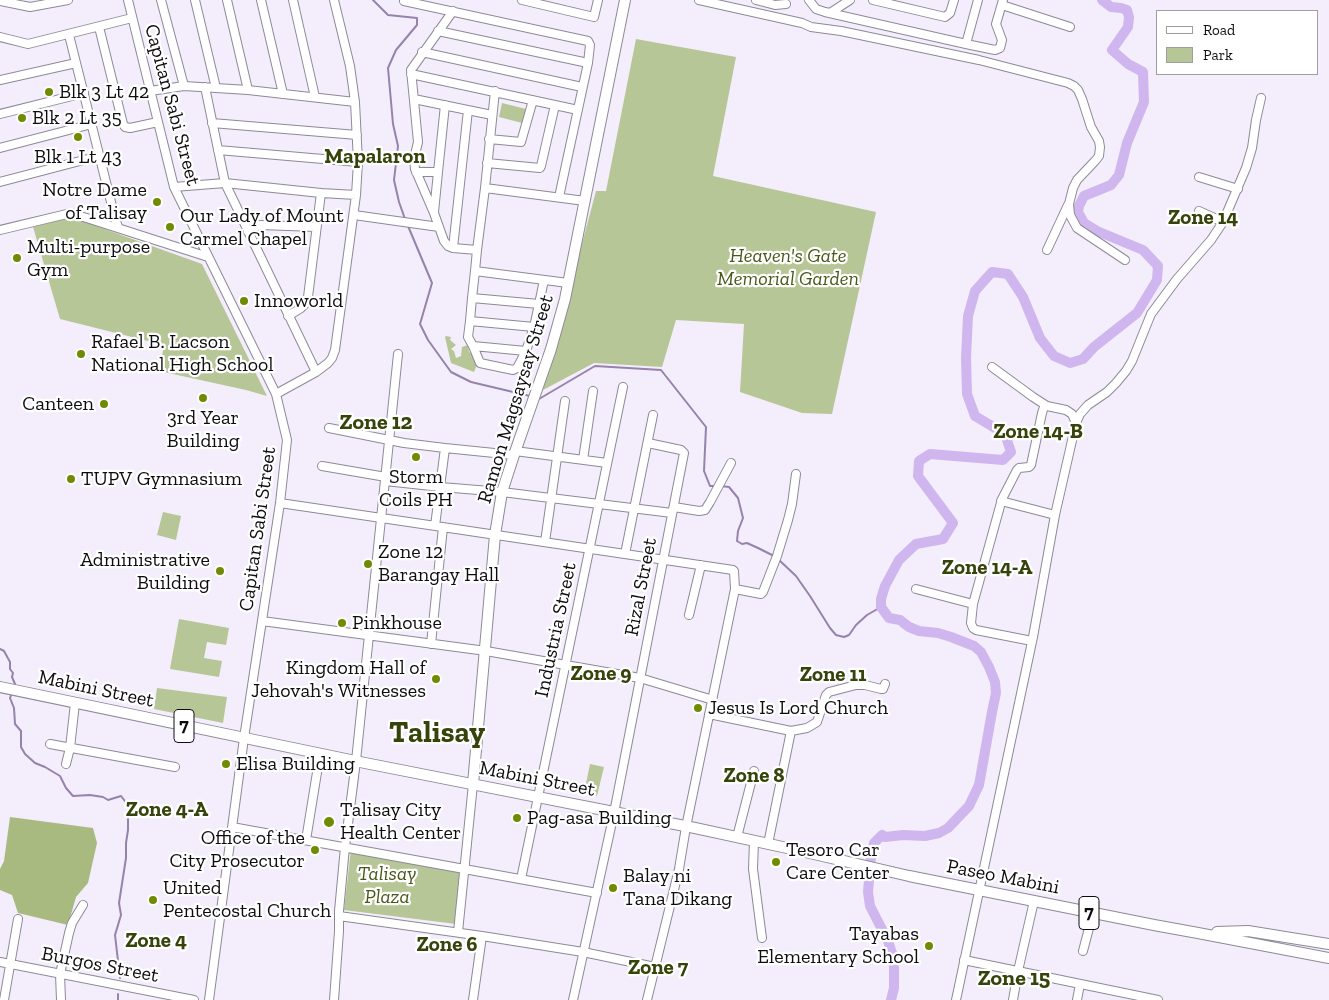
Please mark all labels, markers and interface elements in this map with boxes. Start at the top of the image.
legend [1156,10,1319,75]
text: Road [1203,21,1235,39]
street label: Capitan Sabi Street [139,22,205,188]
text: Park [1203,46,1233,64]
place label: Blk 3 Lt 42 [59,80,149,104]
marker: Blk 3 Lt 42 [43,86,55,98]
place label: Blk 2 Lt 35 [32,106,122,130]
marker: Blk 2 Lt 35 [16,112,28,124]
marker: Blk 1 Lt 43 [72,131,84,143]
district label: Mapalaron [324,144,426,170]
place label: Blk 1 Lt 43 [34,145,122,169]
place label: Notre Dame of Talisay [42,178,147,225]
marker: Notre Dame of Talisay [151,196,163,208]
place label: Our Lady of Mount Carmel Chapel [180,204,344,251]
district label: Zone 14 [1168,205,1238,231]
marker: Our Lady of Mount Carmel Chapel [164,221,176,233]
place label: Multi-purpose Gym [27,235,150,282]
park label: Heaven's Gate Memorial Garden [717,244,859,291]
marker: Multi-purpose Gym [11,252,23,264]
place label: Innoworld [254,289,343,313]
street label: Ramon Magsaysay Street [473,292,559,506]
marker: Innoworld [238,295,250,307]
place label: Rafael B. Lacson National High School [91,330,274,377]
marker: Rafael B. Lacson National High School [75,348,87,360]
place label: Canteen [22,392,94,416]
marker: 3rd Year Building [197,392,209,404]
marker: Canteen [98,398,110,410]
place label: 3rd Year Building [166,406,240,453]
district label: Zone 12 [340,410,412,436]
district label: Zone 14-B [993,419,1083,445]
street label: Capitan Sabi Street [235,445,281,613]
marker: Storm Coils PH [410,451,422,463]
place label: Storm Coils PH [379,465,453,512]
place label: TUPV Gymnasium [81,467,242,491]
marker: TUPV Gymnasium [65,473,77,485]
street label: Rizal Street [620,536,662,638]
place label: Zone 12 Barangay Hall [378,540,499,587]
place label: Administrative Building [80,548,210,595]
district label: Zone 14-A [942,555,1032,581]
marker: Zone 12 Barangay Hall [362,558,374,570]
street label: Industria Street [530,560,582,700]
marker: Administrative Building [214,565,226,577]
place label: Pinkhouse [352,611,442,635]
marker: Pinkhouse [336,617,348,629]
place label: Kingdom Hall of Jehovah's Witnesses [251,656,426,703]
district label: Zone 9 [570,661,632,687]
district label: Zone 11 [800,662,866,688]
street label: Mabini Street [36,665,156,713]
marker: Kingdom Hall of Jehovah's Witnesses [430,673,442,685]
place label: Jesus Is Lord Church [708,696,888,720]
marker: Jesus Is Lord Church [692,702,704,714]
road number: 7 [174,709,194,742]
district label: Talisay [389,715,485,751]
place label: Elisa Building [236,752,355,776]
street label: Mabini Street [477,756,597,802]
marker: Elisa Building [220,758,232,770]
district label: Zone 8 [723,763,785,789]
district label: Zone 4-A [126,797,208,823]
place label: Talisay City Health Center [340,798,461,845]
place label: Pag-asa Building [527,806,671,830]
marker: Pag-asa Building [511,812,523,824]
marker: Talisay City Health Center [322,815,336,829]
place label: Office of the City Prosecutor [169,826,305,873]
place label: Tesoro Car Care Center [786,838,890,885]
marker: Office of the City Prosecutor [309,844,321,856]
street label: Paseo Mabini [945,854,1061,900]
marker: Tesoro Car Care Center [770,856,782,868]
park label: Talisay Plaza [358,862,416,909]
place label: Balay ni Tana Dikang [623,864,732,911]
place label: United Pentecostal Church [163,876,331,923]
marker: Balay ni Tana Dikang [607,882,619,894]
marker: United Pentecostal Church [147,894,159,906]
road number: 7 [1079,896,1099,930]
place label: Tayabas Elementary School [757,922,919,969]
district label: Zone 4 [125,928,187,954]
district label: Zone 6 [416,932,478,958]
marker: Tayabas Elementary School [923,940,935,952]
street label: Burgos Street [39,942,161,988]
district label: Zone 7 [628,955,688,981]
district label: Zone 15 [978,966,1050,992]

